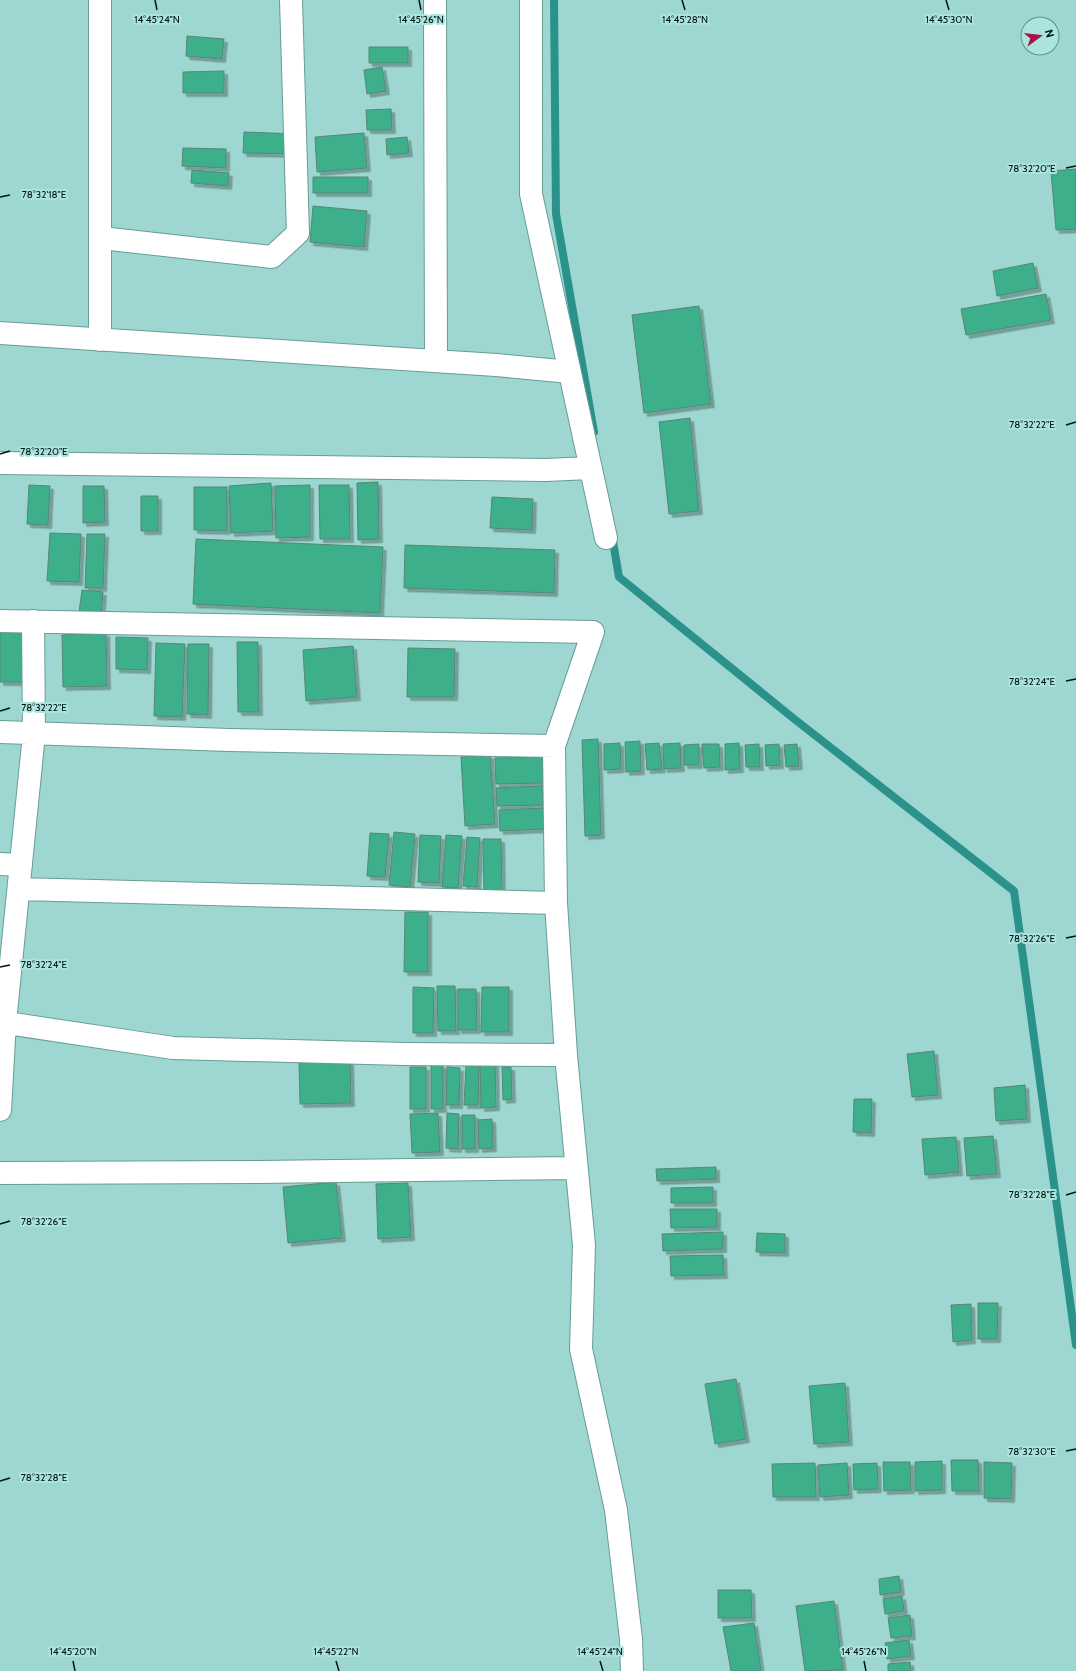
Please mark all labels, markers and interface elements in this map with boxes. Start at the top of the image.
text: 14°45'24"N [134,13,180,26]
text: 14°45'26"N [398,13,444,26]
text: 14°45'28"N [662,13,708,26]
text: 14°45'30"N [925,13,973,26]
north arrow [1020,16,1060,56]
text: N [1042,28,1057,39]
text: 78°32'20"E [1008,162,1056,175]
text: 78°32'18"E [22,188,67,201]
text: 78°32'22"E [1009,418,1055,431]
text: 78°32'20"E [20,445,68,458]
text: 78°32'24"E [1009,675,1055,688]
text: 78°32'22"E [21,701,67,714]
text: 78°32'26"E [1009,932,1055,945]
text: 78°32'24"E [21,958,67,971]
text: 78°32'28"E [1009,1188,1056,1201]
text: 78°32'26"E [21,1215,67,1228]
text: 78°32'30"E [1008,1445,1056,1458]
text: 78°32'28"E [21,1471,68,1484]
text: 14°45'20"N [50,1645,96,1658]
text: 14°45'22"N [313,1645,359,1658]
text: 14°45'24"N [577,1645,623,1658]
text: 14°45'26"N [841,1645,887,1658]

